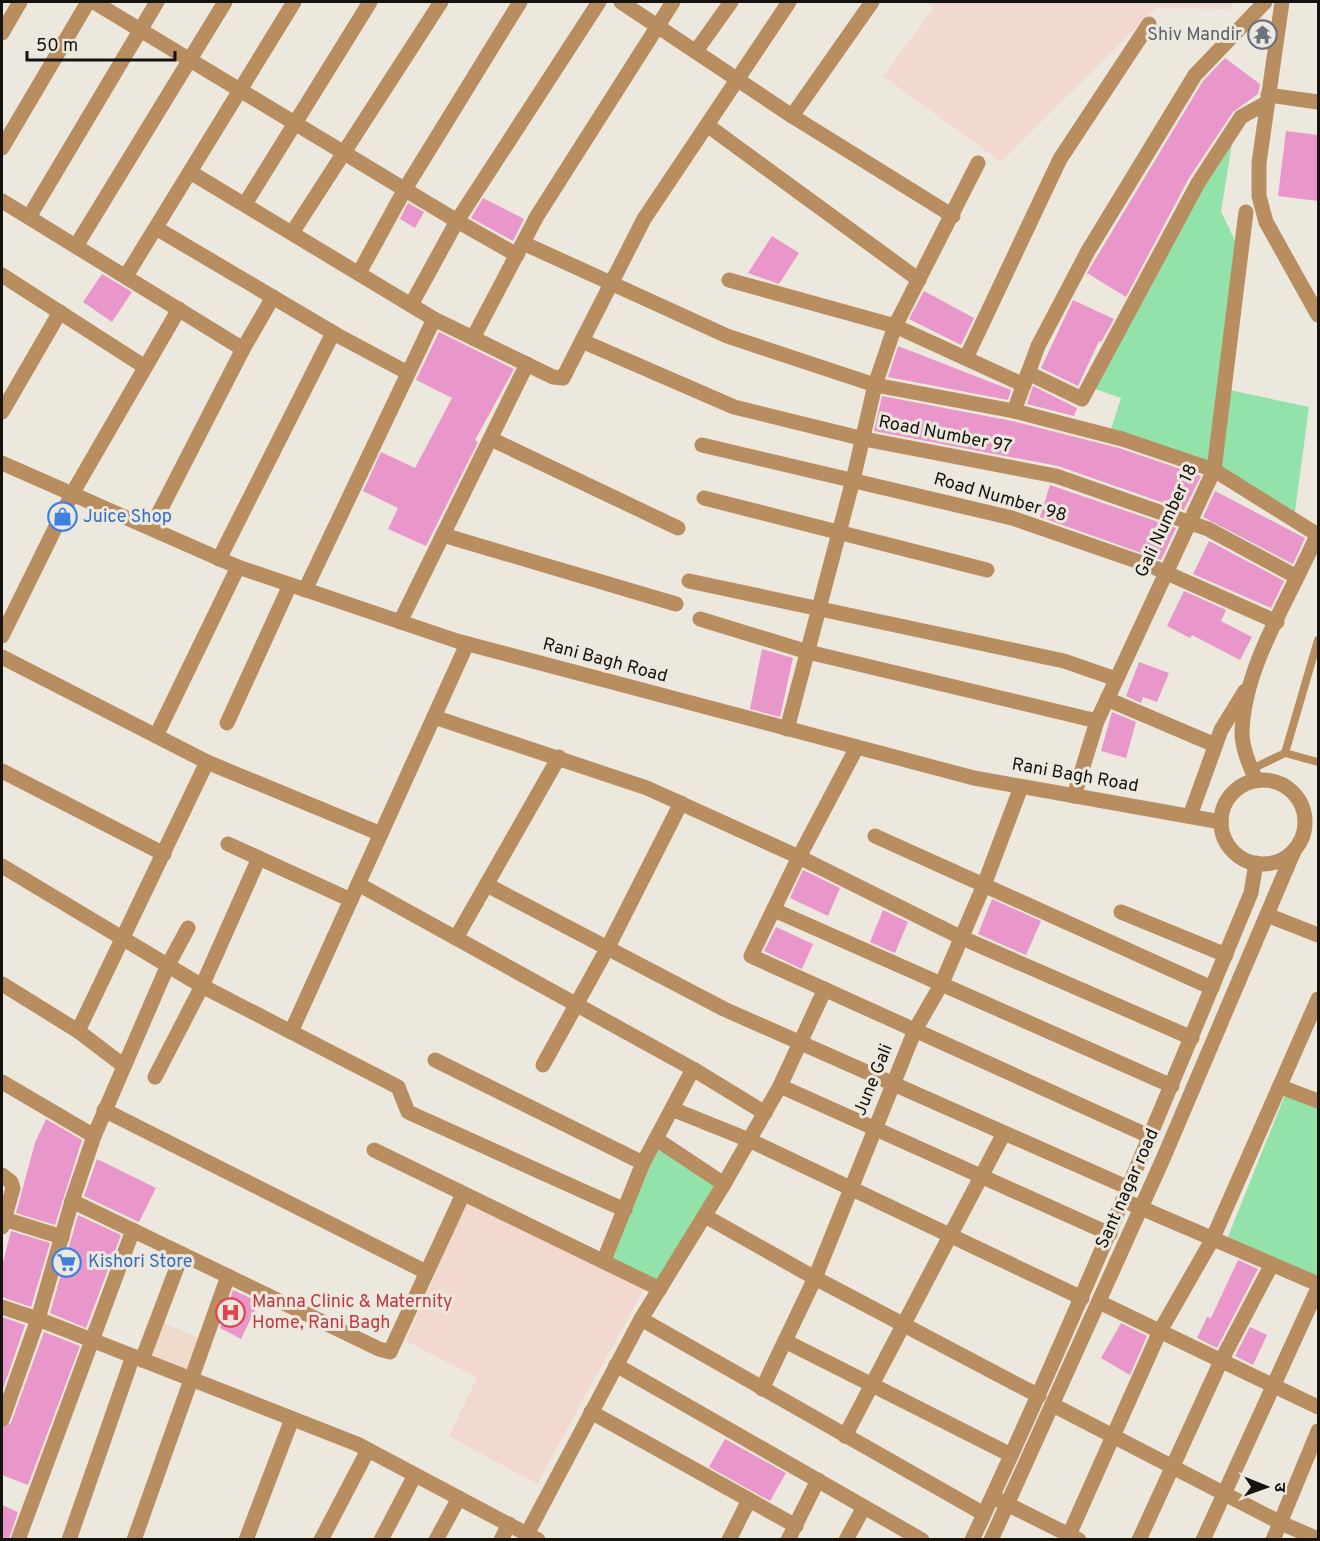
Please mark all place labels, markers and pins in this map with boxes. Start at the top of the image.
temple icon: Shiv Mandir [1247,19,1279,51]
place label: Shiv Mandir [1147,24,1242,47]
shop icon: Juice Shop [46,501,78,533]
place label: Juice Shop [83,506,172,529]
supermarket icon: Kishori Store [51,1246,83,1278]
place label: Kishori Store [88,1251,192,1274]
place label: Manna Clinic & Maternity Home, Rani Bagh [252,1291,452,1335]
hospital icon: Manna Clinic & Maternity Home, Rani Bagh [215,1296,247,1328]

